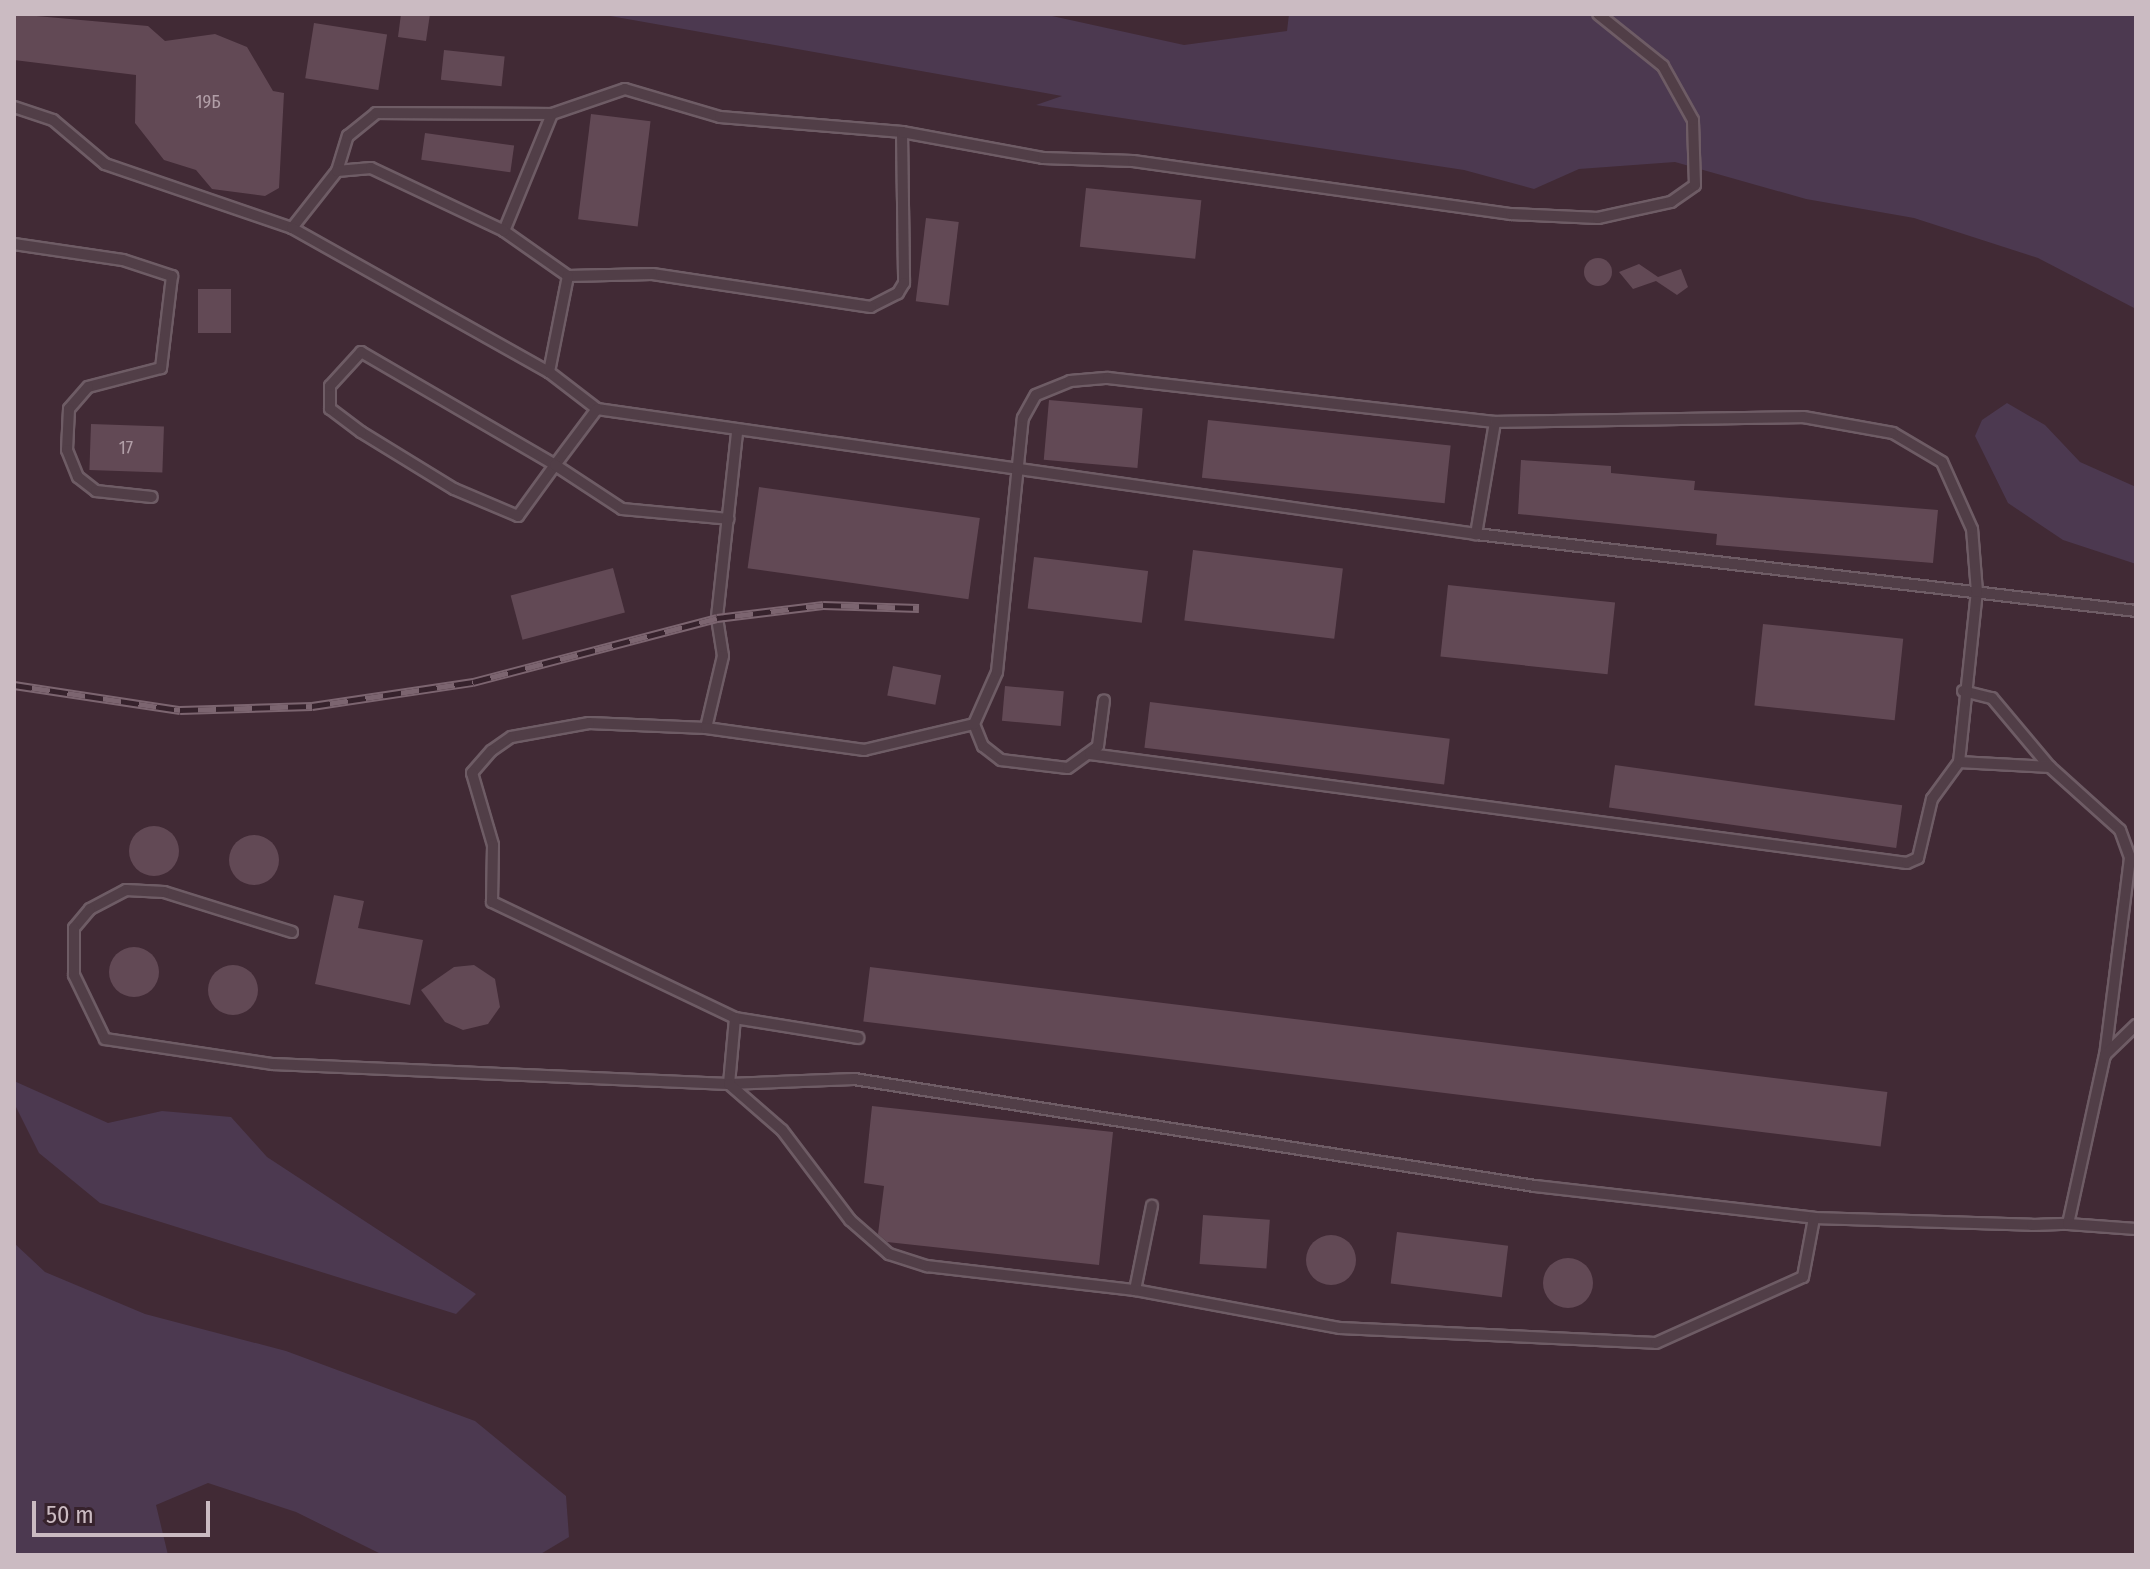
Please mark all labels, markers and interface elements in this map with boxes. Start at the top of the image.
house number: 19Б [195,91,221,113]
house number: 17 [119,437,133,459]
scale bar [36,1485,214,1535]
text: 50 m [46,1501,94,1529]

